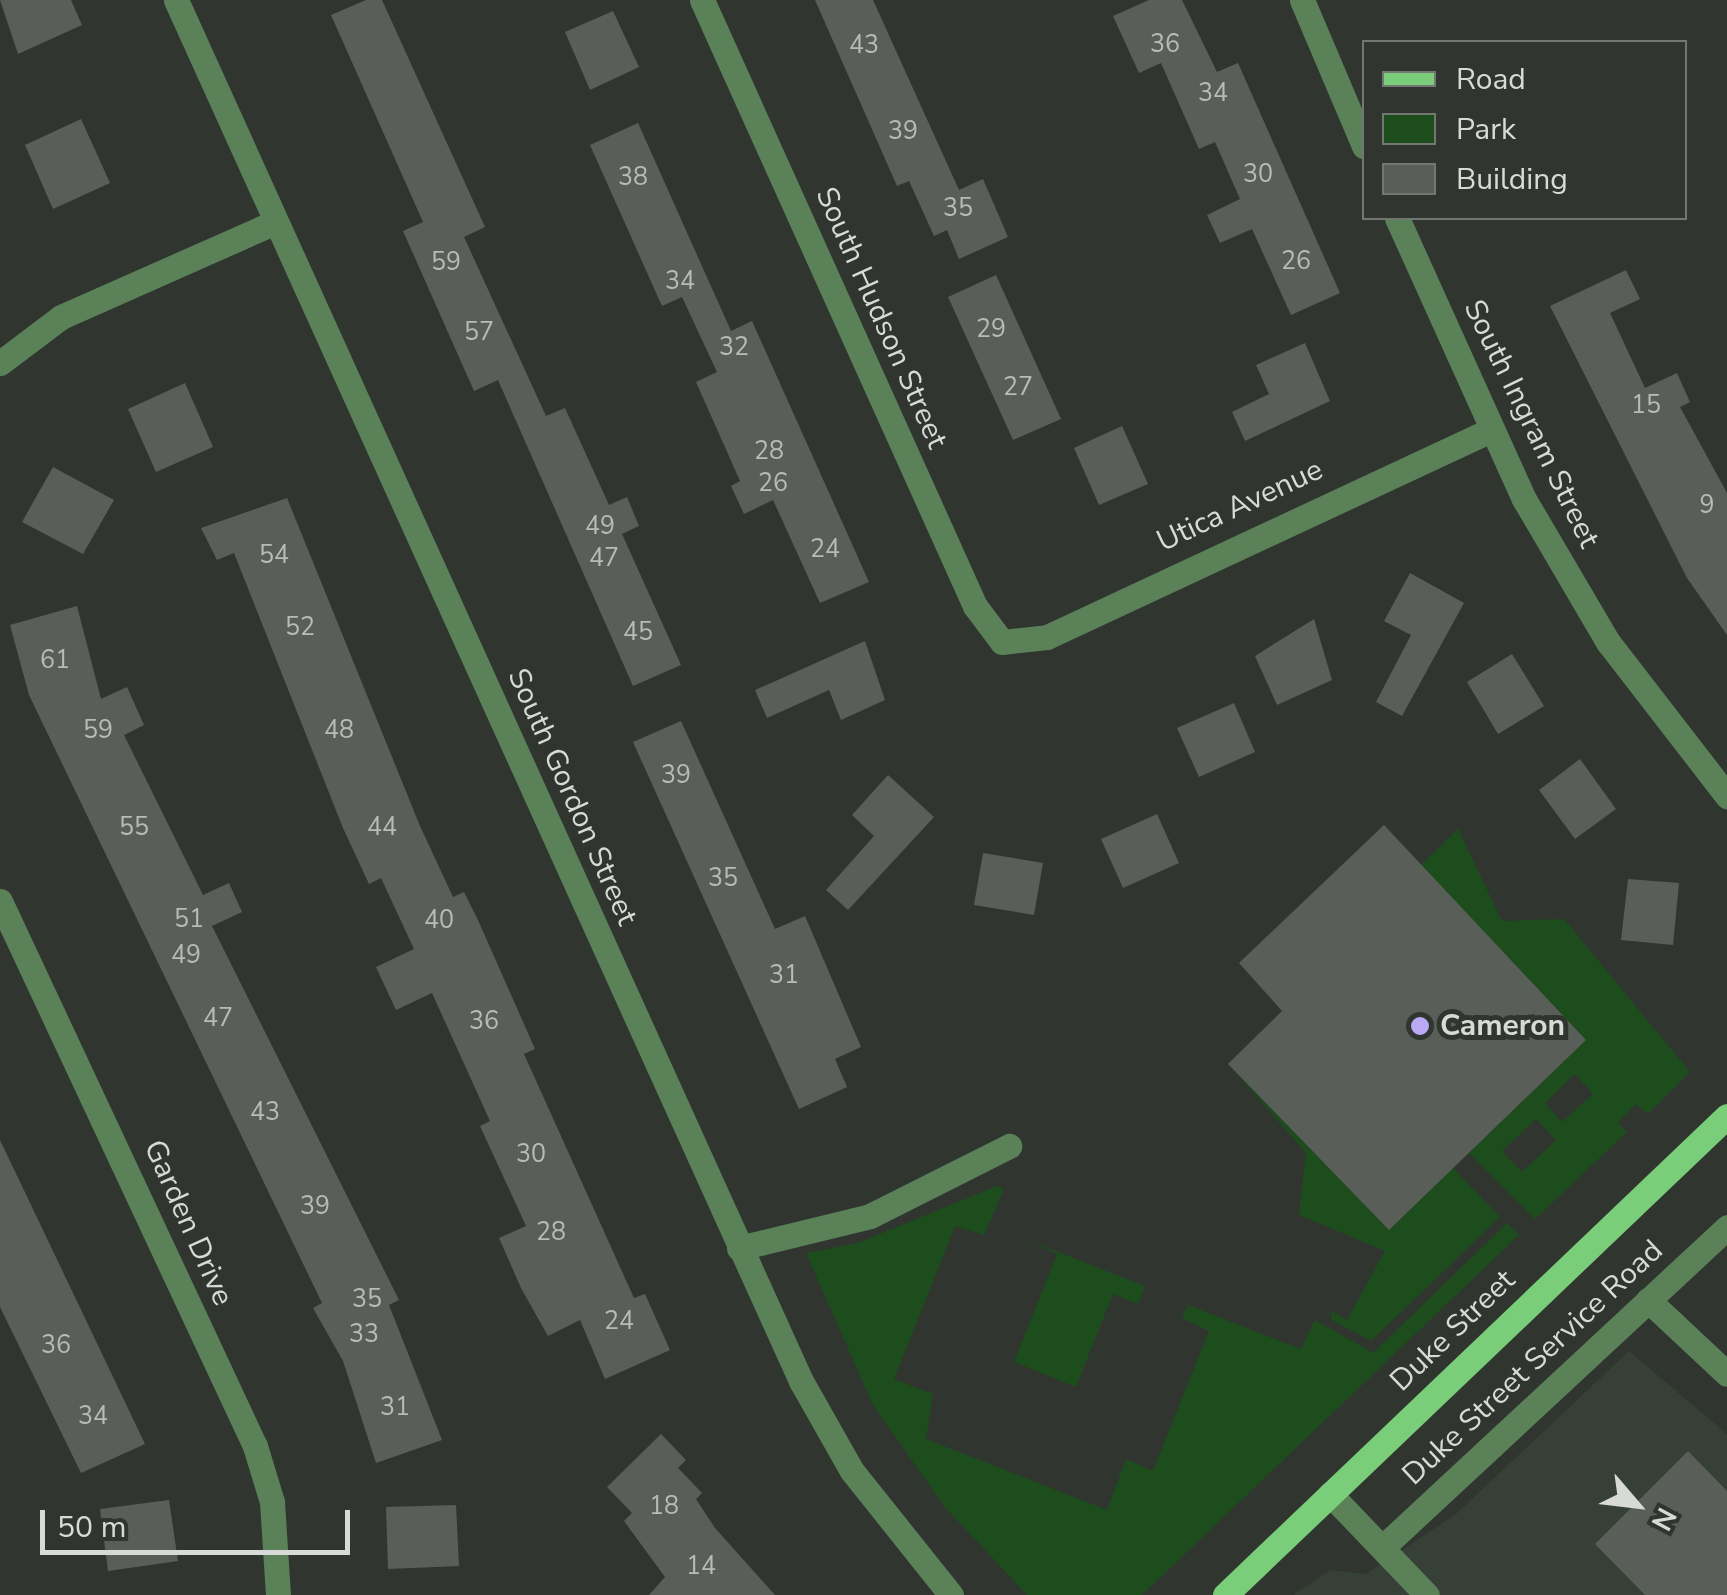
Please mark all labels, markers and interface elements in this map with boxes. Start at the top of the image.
house number: 36 [1150,29,1180,59]
house number: 43 [849,30,879,60]
legend [1362,40,1687,220]
text: Road [1456,59,1526,100]
house number: 34 [1198,78,1228,108]
text: Park [1456,109,1516,150]
house number: 39 [888,116,918,146]
house number: 30 [1243,159,1273,189]
text: Building [1456,159,1568,200]
house number: 38 [618,162,648,192]
street label: South Hudson Street [807,182,955,454]
house number: 35 [943,193,973,223]
house number: 26 [1281,246,1311,276]
house number: 59 [431,247,461,277]
house number: 34 [665,266,695,296]
street label: South Ingram Street [1455,294,1607,554]
house number: 29 [976,314,1006,344]
house number: 57 [464,317,494,347]
house number: 32 [719,332,749,362]
house number: 27 [1003,372,1033,402]
house number: 15 [1631,390,1661,420]
house number: 28 [754,436,784,466]
street label: Utica Avenue [1151,452,1329,560]
house number: 26 [758,468,788,498]
house number: 9 [1700,490,1714,520]
house number: 49 [585,511,615,541]
house number: 24 [810,534,840,564]
house number: 54 [259,540,289,570]
house number: 47 [589,543,619,573]
house number: 52 [285,612,315,642]
house number: 45 [623,617,653,647]
house number: 61 [40,645,70,675]
street label: South Gordon Street [499,663,645,931]
house number: 59 [83,715,113,745]
house number: 48 [324,715,354,745]
house number: 39 [661,760,691,790]
house number: 55 [119,812,149,842]
house number: 44 [367,812,397,842]
house number: 35 [708,863,738,893]
house number: 51 [174,904,204,934]
house number: 40 [424,905,454,935]
house number: 49 [171,940,201,970]
house number: 31 [769,960,799,990]
house number: 47 [203,1003,233,1033]
house number: 36 [469,1006,499,1036]
place label: Cameron [1440,1008,1565,1044]
marker: Cameron [1409,1015,1431,1037]
house number: 43 [250,1097,280,1127]
street label: Garden Drive [135,1135,241,1311]
house number: 30 [516,1139,546,1169]
house number: 39 [300,1191,330,1221]
house number: 28 [536,1217,566,1247]
street label: Duke Street Service Road [1395,1233,1671,1493]
street label: Duke Street [1383,1263,1523,1399]
house number: 35 [352,1284,382,1314]
house number: 24 [604,1306,634,1336]
house number: 33 [349,1319,379,1349]
house number: 36 [41,1330,71,1360]
house number: 31 [380,1392,410,1422]
house number: 34 [78,1401,108,1431]
north arrow [1587,1455,1687,1555]
scale bar [45,1490,355,1552]
house number: 18 [649,1491,679,1521]
text: N [1642,1501,1685,1537]
text: 50 m [57,1507,126,1548]
house number: 14 [686,1551,716,1581]

